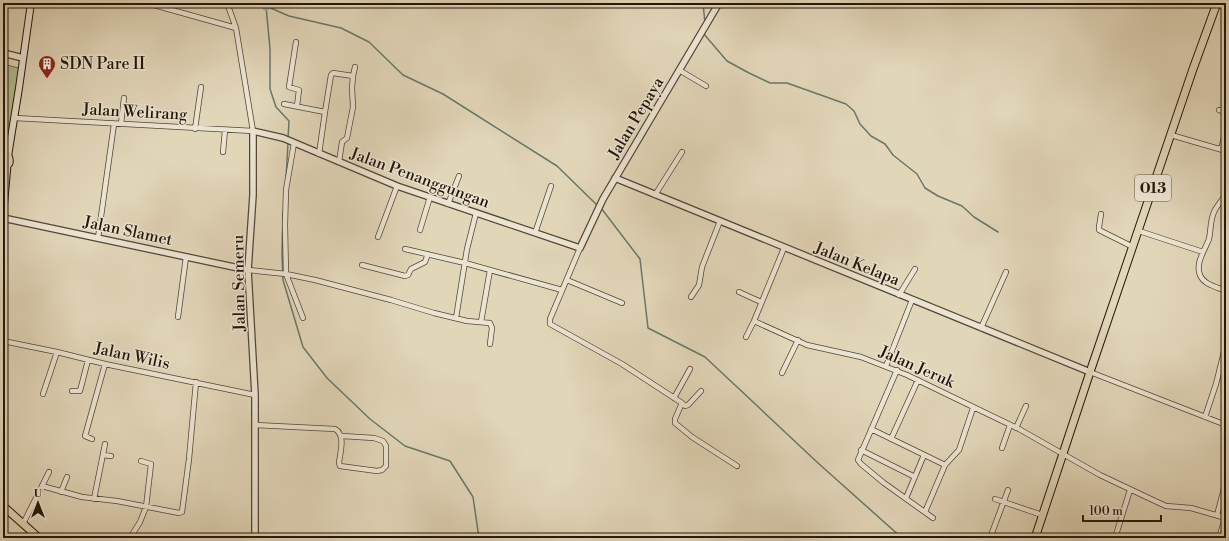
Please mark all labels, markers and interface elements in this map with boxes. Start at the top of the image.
building icon: SDN Pare II [37,54,57,79]
place label: SDN Pare II [60,54,145,74]
street label: Jalan Pepaya [603,73,669,163]
street label: Jalan Welirang [81,99,189,125]
street label: Jalan Penanggungan [347,143,493,213]
road number: 013 [1135,175,1171,201]
street label: Jalan Slamet [81,212,175,250]
street label: Jalan Semeru [228,235,250,332]
street label: Jalan Kelapa [810,237,903,291]
street label: Jalan Wilis [91,338,172,374]
street label: Jalan Jeruk [875,341,959,393]
north arrow [18,483,58,523]
text: U [34,487,43,501]
scale bar [1083,497,1161,523]
text: 100 m [1089,504,1123,519]

